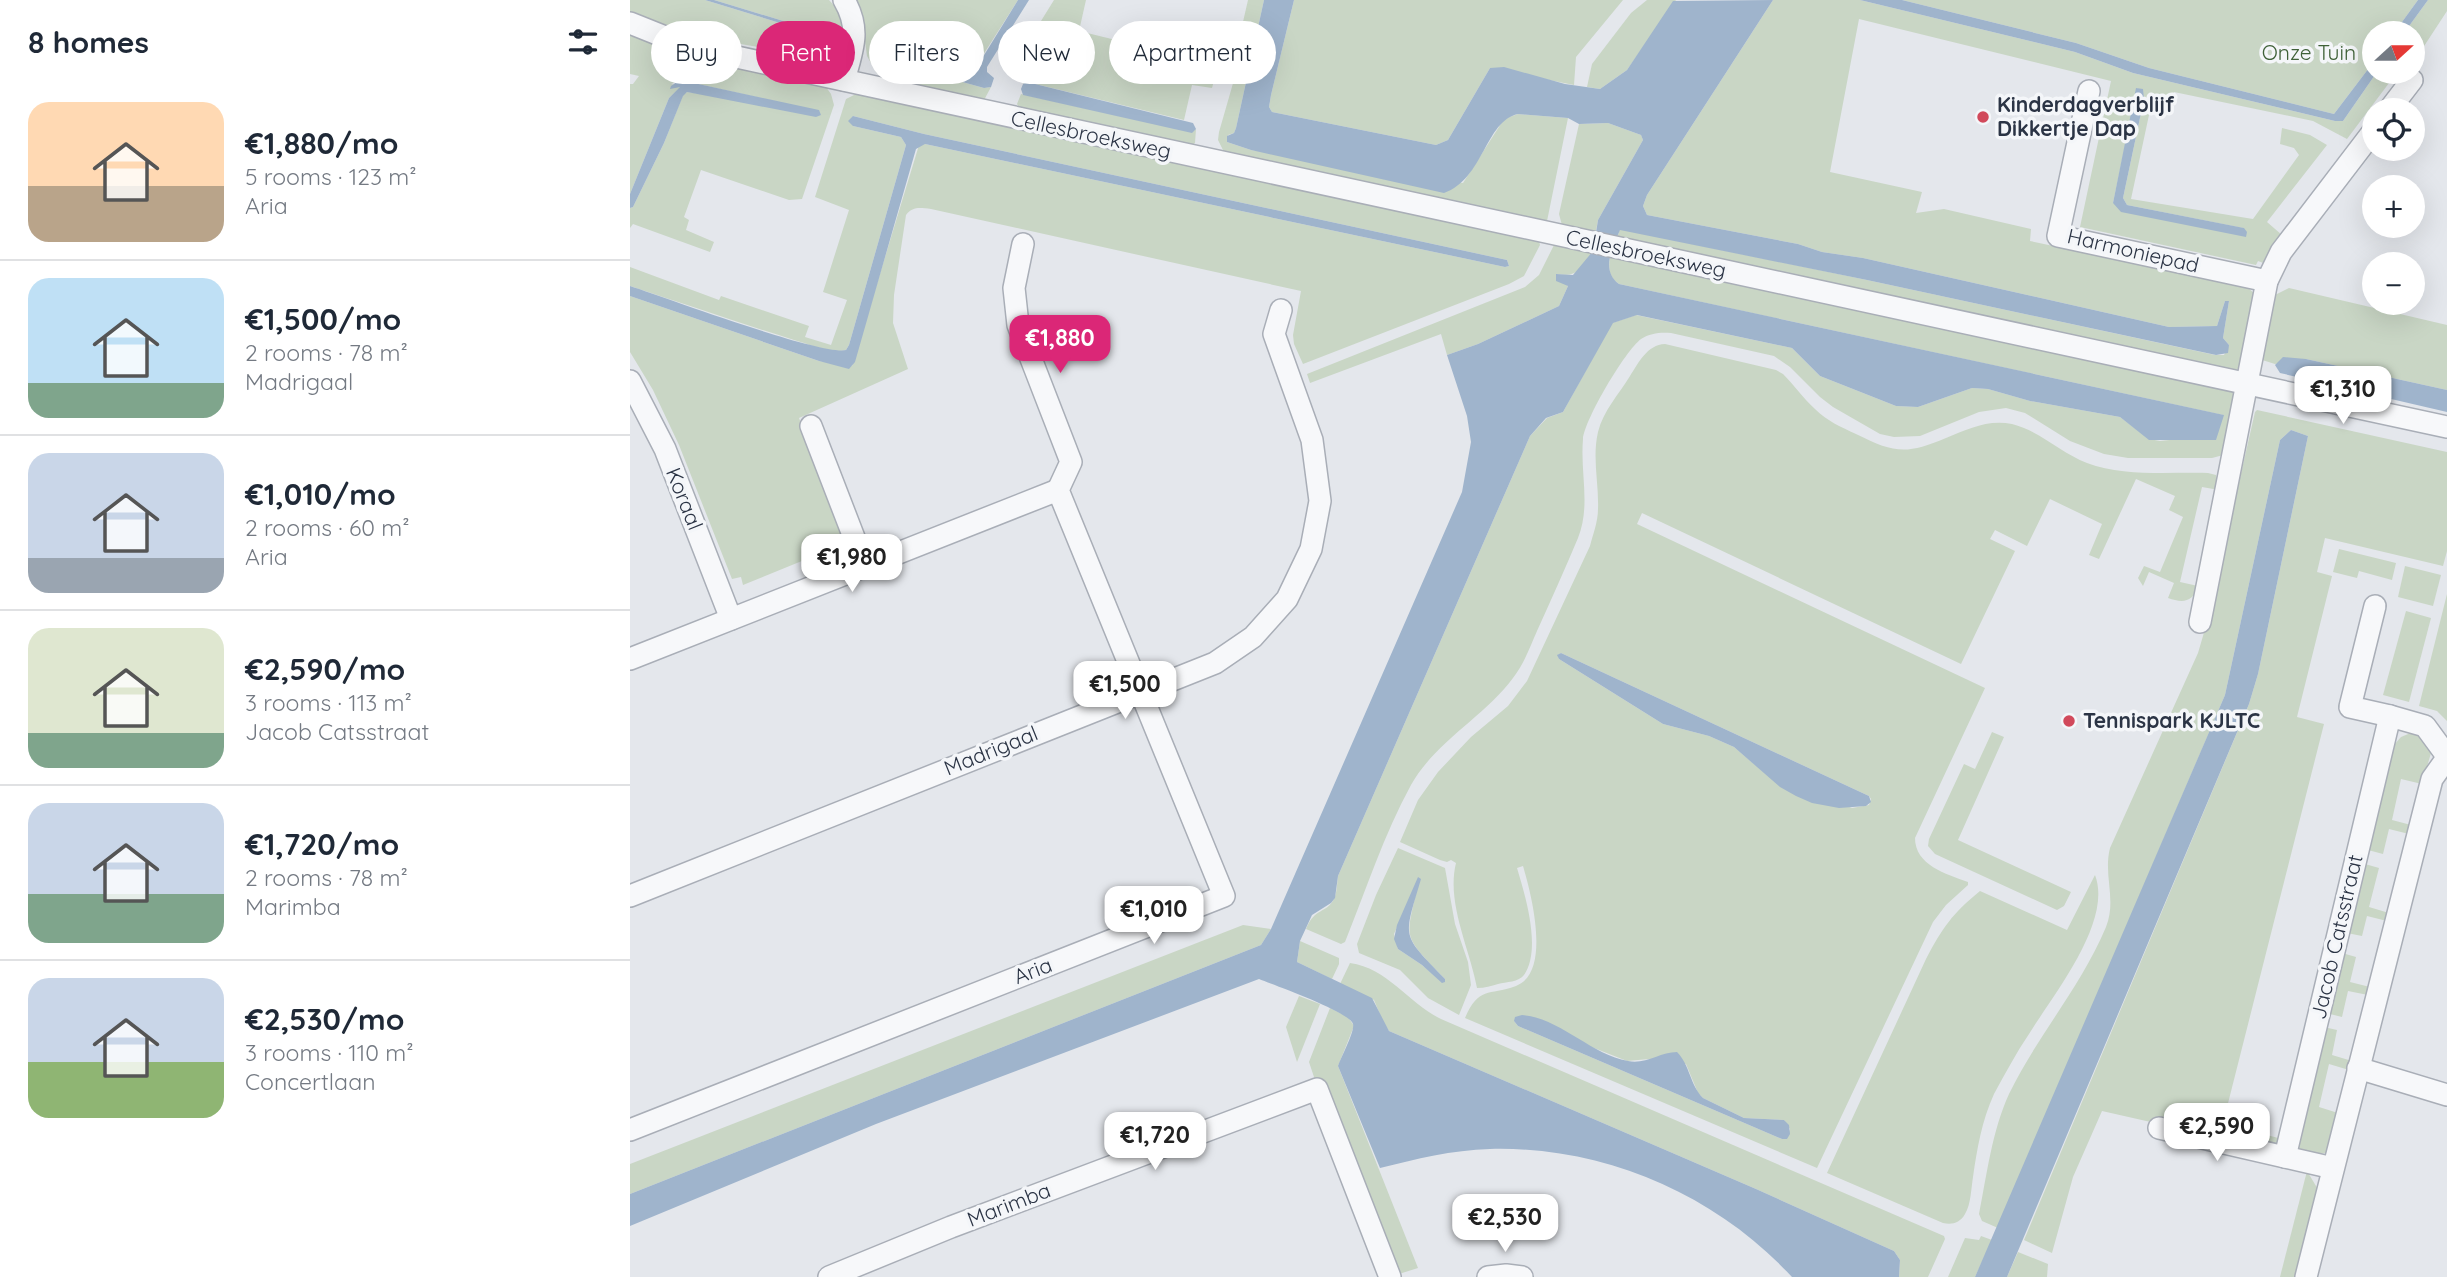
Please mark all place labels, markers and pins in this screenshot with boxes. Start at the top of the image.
place label: Kinderdagverblijf Dikkertje Dap [1997,91,2175,141]
marker: Kinderdagverblijf Dikkertje Dap [1975,109,1991,125]
pin: €1,880 [1003,316,1117,375]
pin: €1,310 [2286,366,2400,426]
pin: €1,980 [795,534,909,594]
pin: €1,500 [1068,662,1182,721]
place label: Tennispark KJLTC [2083,707,2260,733]
marker: Tennispark KJLTC [2061,713,2077,729]
pin: €1,010 [1097,886,1211,946]
pin: €2,590 [2160,1104,2274,1163]
pin: €1,720 [1098,1112,1212,1172]
pin: €2,530 [1448,1194,1562,1254]

